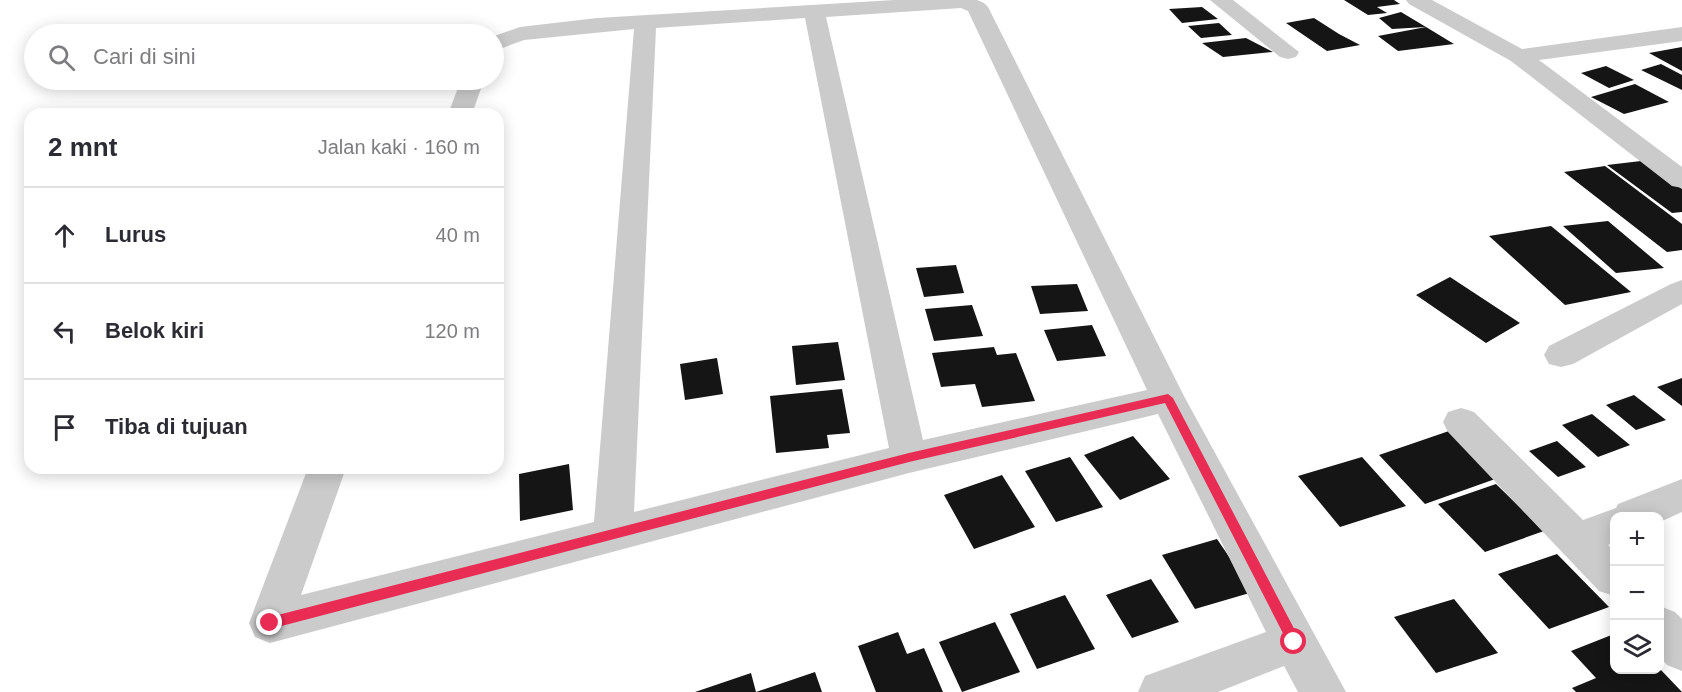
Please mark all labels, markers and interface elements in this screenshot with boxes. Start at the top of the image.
search box [24,24,504,90]
icon: search [45,41,78,74]
text: Cari di sini [93,44,196,69]
text: 2 mnt [48,132,117,162]
text: Jalan kaki · 160 m [318,136,480,158]
icon: ahead [48,219,81,252]
text: Lurus [105,222,166,247]
text: 40 m [436,224,480,246]
icon: left [48,315,81,348]
text: Belok kiri [105,318,204,343]
text: 120 m [424,320,480,342]
icon: arrive [48,411,81,444]
text: Tiba di tujuan [105,414,248,439]
map controls [1610,512,1664,674]
button: + [1610,512,1664,566]
button: − [1610,566,1664,620]
route end [256,609,282,635]
button: layers [1610,620,1664,674]
route start [1280,628,1306,654]

